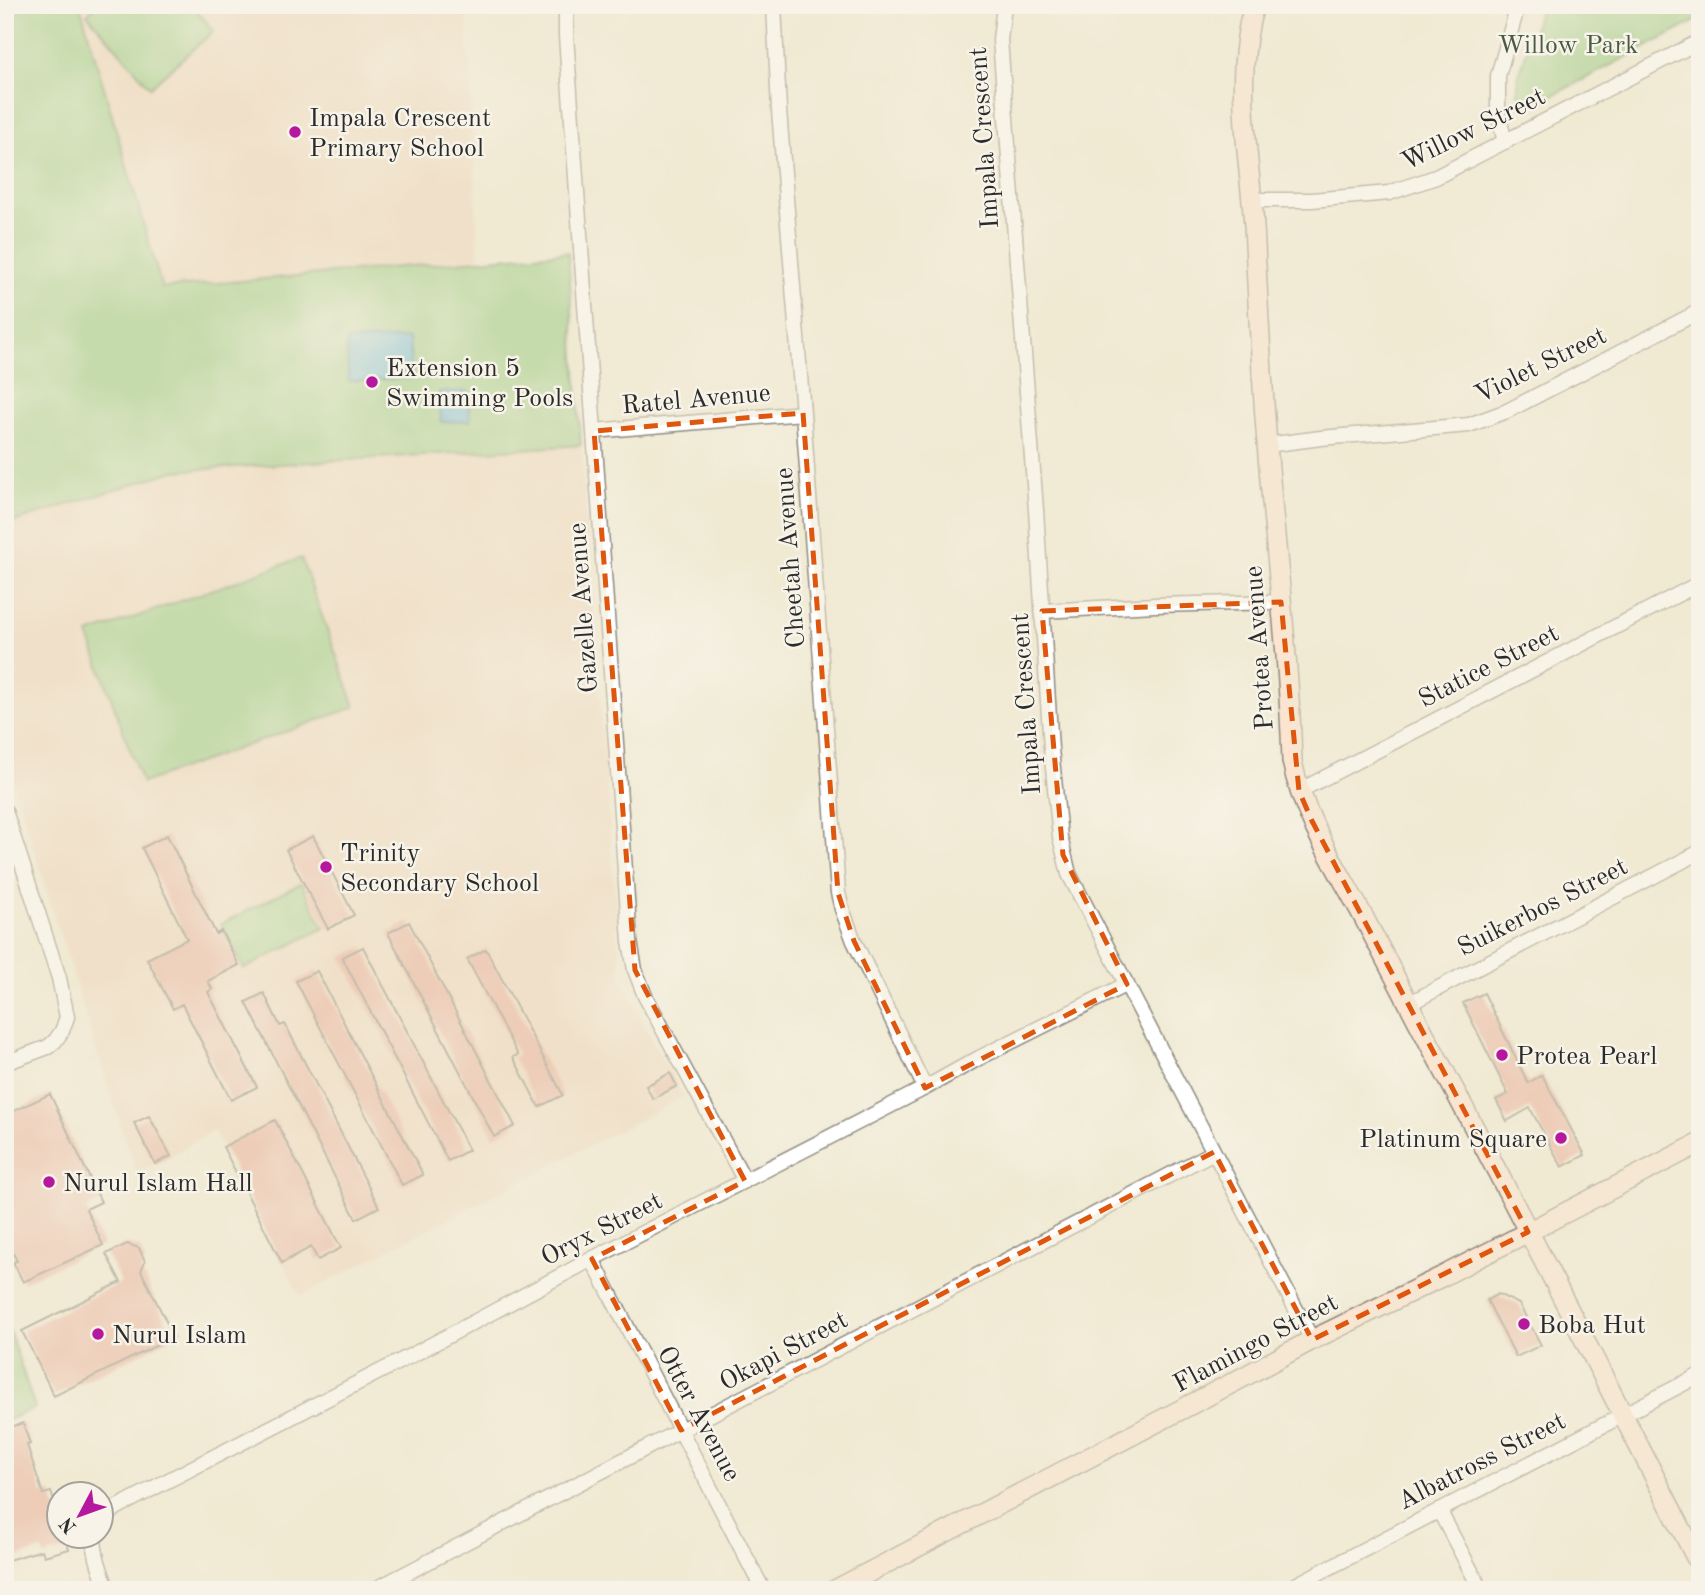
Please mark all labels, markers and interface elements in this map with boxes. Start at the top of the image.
park label: Willow Park [1497,33,1639,59]
street label: Impala Crescent [966,46,1004,230]
street label: Willow Street [1398,84,1550,176]
place label: Impala Crescent Primary School [309,106,491,162]
marker: Impala Crescent Primary School [287,124,303,140]
street label: Violet Street [1471,323,1611,409]
place label: Extension 5 Swimming Pools [386,356,573,412]
marker: Extension 5 Swimming Pools [364,374,380,390]
street label: Ratel Avenue [621,381,772,419]
street label: Cheetah Avenue [772,466,810,649]
street label: Gazelle Avenue [565,522,603,694]
street label: Protea Avenue [1241,565,1279,731]
street label: Impala Crescent [1008,612,1046,796]
street label: Statice Street [1415,620,1563,713]
place label: Trinity Secondary School [340,841,539,897]
street label: Suikerbos Street [1454,854,1632,962]
marker: Trinity Secondary School [318,859,334,875]
place label: Protea Pearl [1516,1044,1657,1070]
marker: Protea Pearl [1494,1047,1510,1063]
place label: Platinum Square [1359,1127,1547,1153]
marker: Platinum Square [1553,1130,1569,1146]
place label: Nurul Islam Hall [63,1171,252,1197]
marker: Nurul Islam Hall [41,1174,57,1190]
street label: Oryx Street [537,1188,667,1271]
street label: Flamingo Street [1169,1290,1343,1398]
street label: Okapi Street [715,1307,852,1396]
place label: Boba Hut [1538,1313,1646,1339]
marker: Boba Hut [1516,1316,1532,1332]
place label: Nurul Islam [112,1323,247,1349]
marker: Nurul Islam [90,1326,106,1342]
street label: Otter Avenue [652,1342,745,1486]
street label: Albatross Street [1394,1408,1570,1515]
north arrow [46,1480,116,1550]
text: N [57,1512,81,1536]

